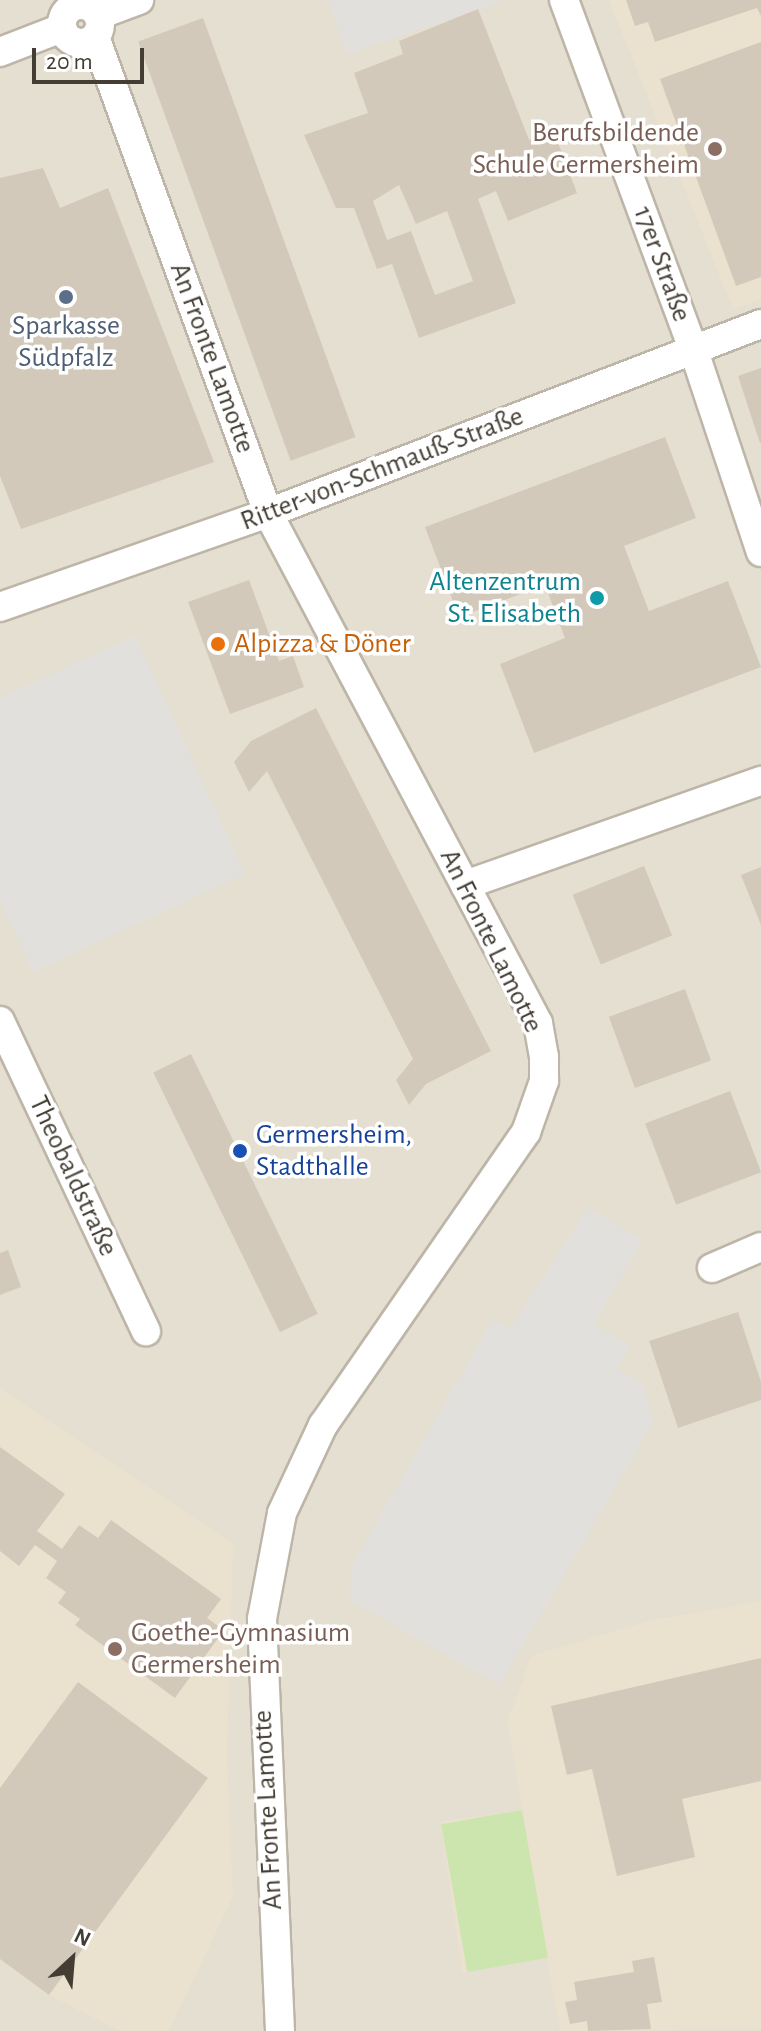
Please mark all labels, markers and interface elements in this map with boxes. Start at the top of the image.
scale bar [36,32,148,82]
text: 20 m [46,50,93,74]
place label: Berufsbildende Schule Germersheim [473,116,699,182]
marker: Berufsbildende Schule Germersheim [706,140,724,158]
street label: 17er Straße [626,202,698,326]
street label: An Fronte Lamotte [162,258,262,458]
marker: Sparkasse Südpfalz [57,288,75,306]
place label: Sparkasse Südpfalz [12,309,120,375]
street label: Ritter-von-Schmauß-Straße [236,400,528,538]
place label: Altenzentrum St. Elisabeth [429,565,581,631]
marker: Altenzentrum St. Elisabeth [588,589,606,607]
place label: Alpizza & Döner [234,627,411,661]
marker: Alpizza & Döner [209,635,227,653]
street label: An Fronte Lamotte [432,844,550,1038]
street label: Theobaldstraße [21,1091,125,1261]
place label: Germersheim, Stadthalle [256,1118,412,1184]
marker: Germersheim, Stadthalle [231,1142,249,1160]
place label: Goethe-Gymnasium Germersheim [131,1616,350,1682]
marker: Goethe-Gymnasium Germersheim [106,1640,124,1658]
street label: An Fronte Lamotte [246,1709,290,1911]
north arrow [32,1919,112,1999]
text: N [71,1924,94,1951]

